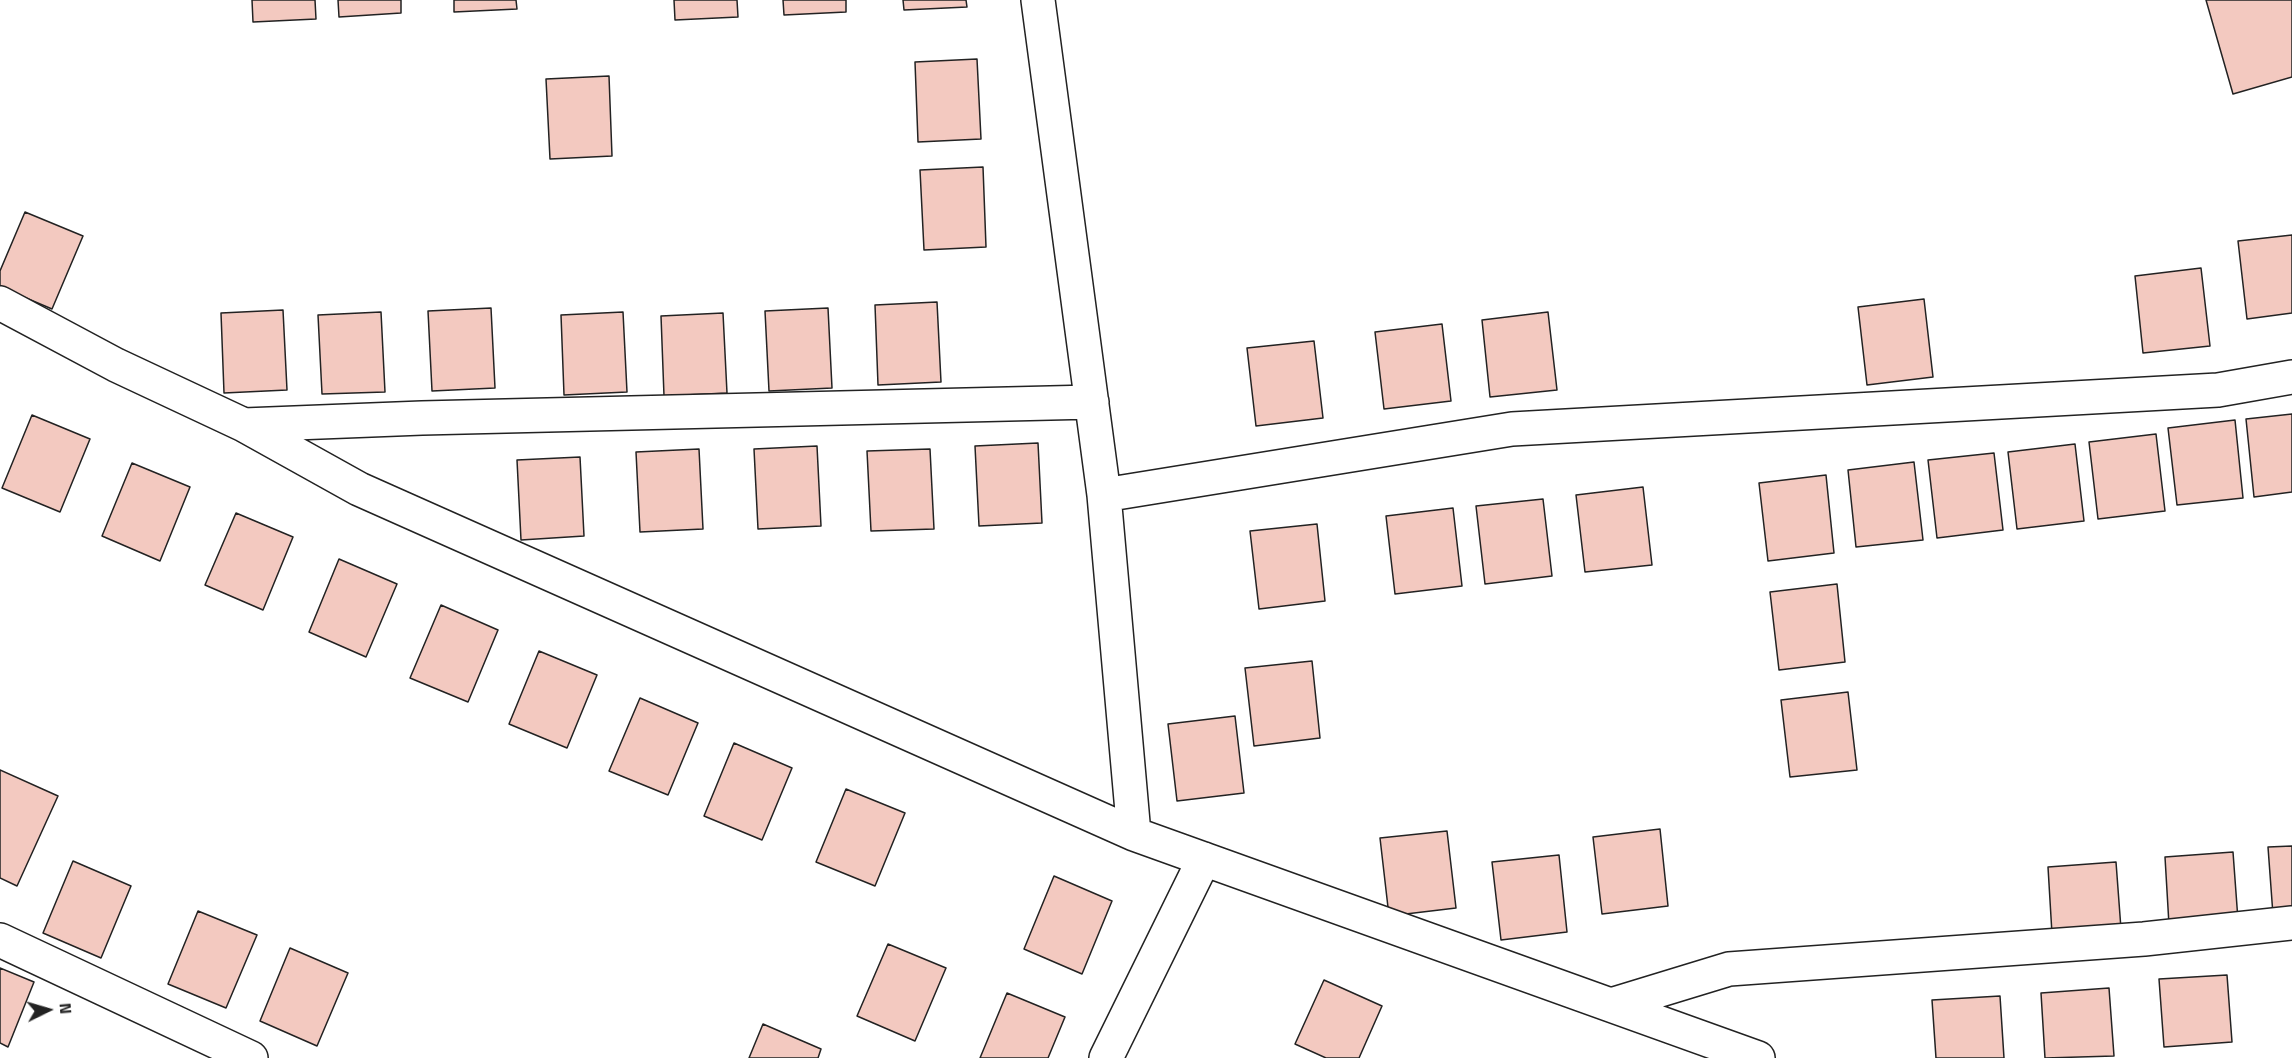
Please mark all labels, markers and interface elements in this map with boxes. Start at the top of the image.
north arrow [18,980,78,1040]
text: N [53,1002,78,1015]

